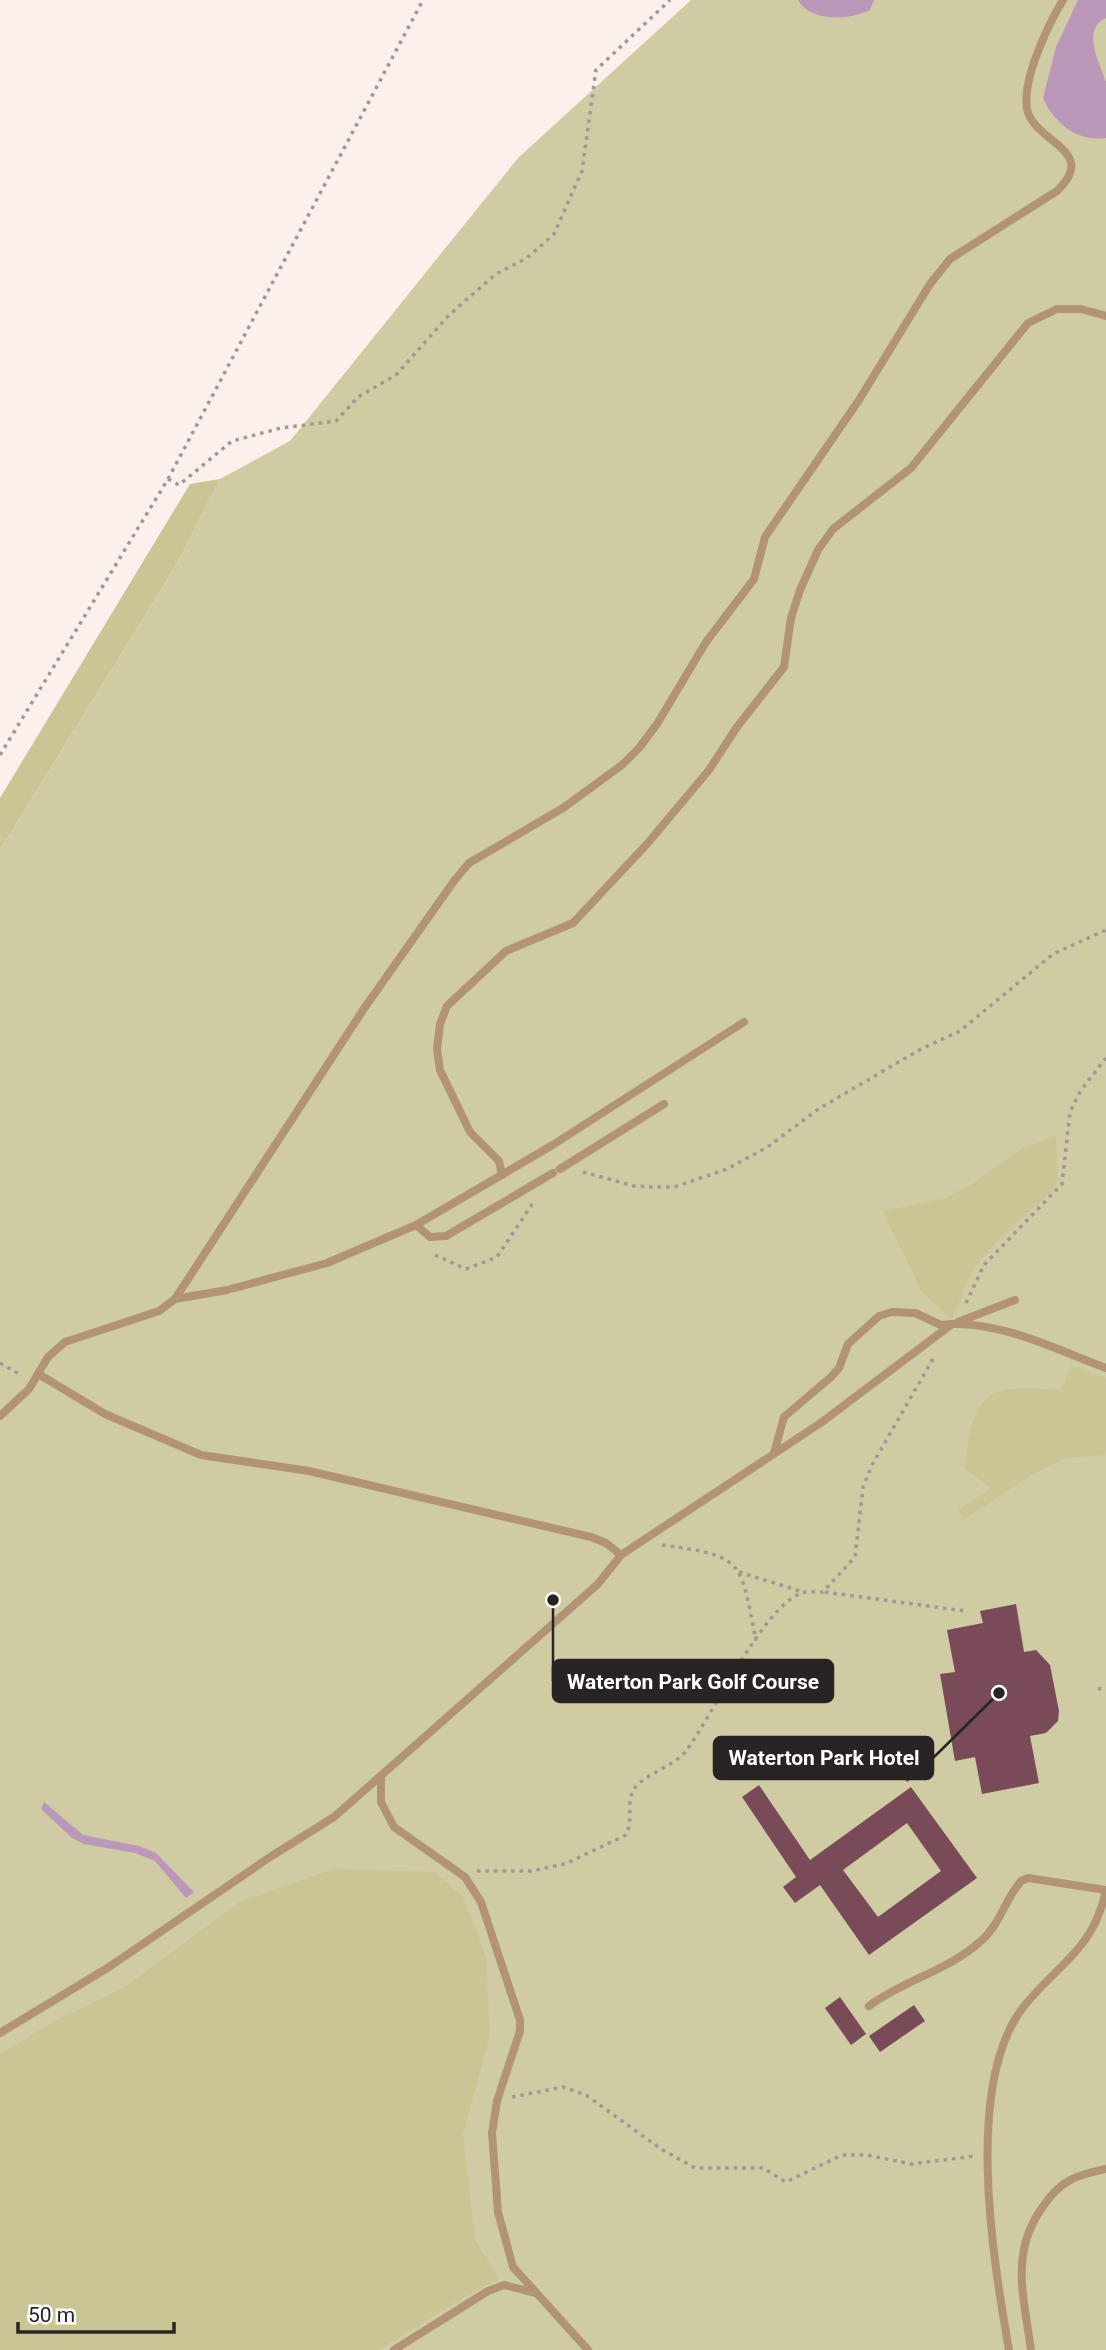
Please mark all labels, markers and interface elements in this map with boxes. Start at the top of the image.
callout: Waterton Park Golf Course [553,1660,833,1702]
text: Waterton Park Golf Course [567,1670,819,1694]
callout: Waterton Park Hotel [714,1737,933,1779]
text: Waterton Park Hotel [728,1746,920,1770]
scale bar [18,2290,173,2334]
text: 50 m [28,2303,75,2327]

